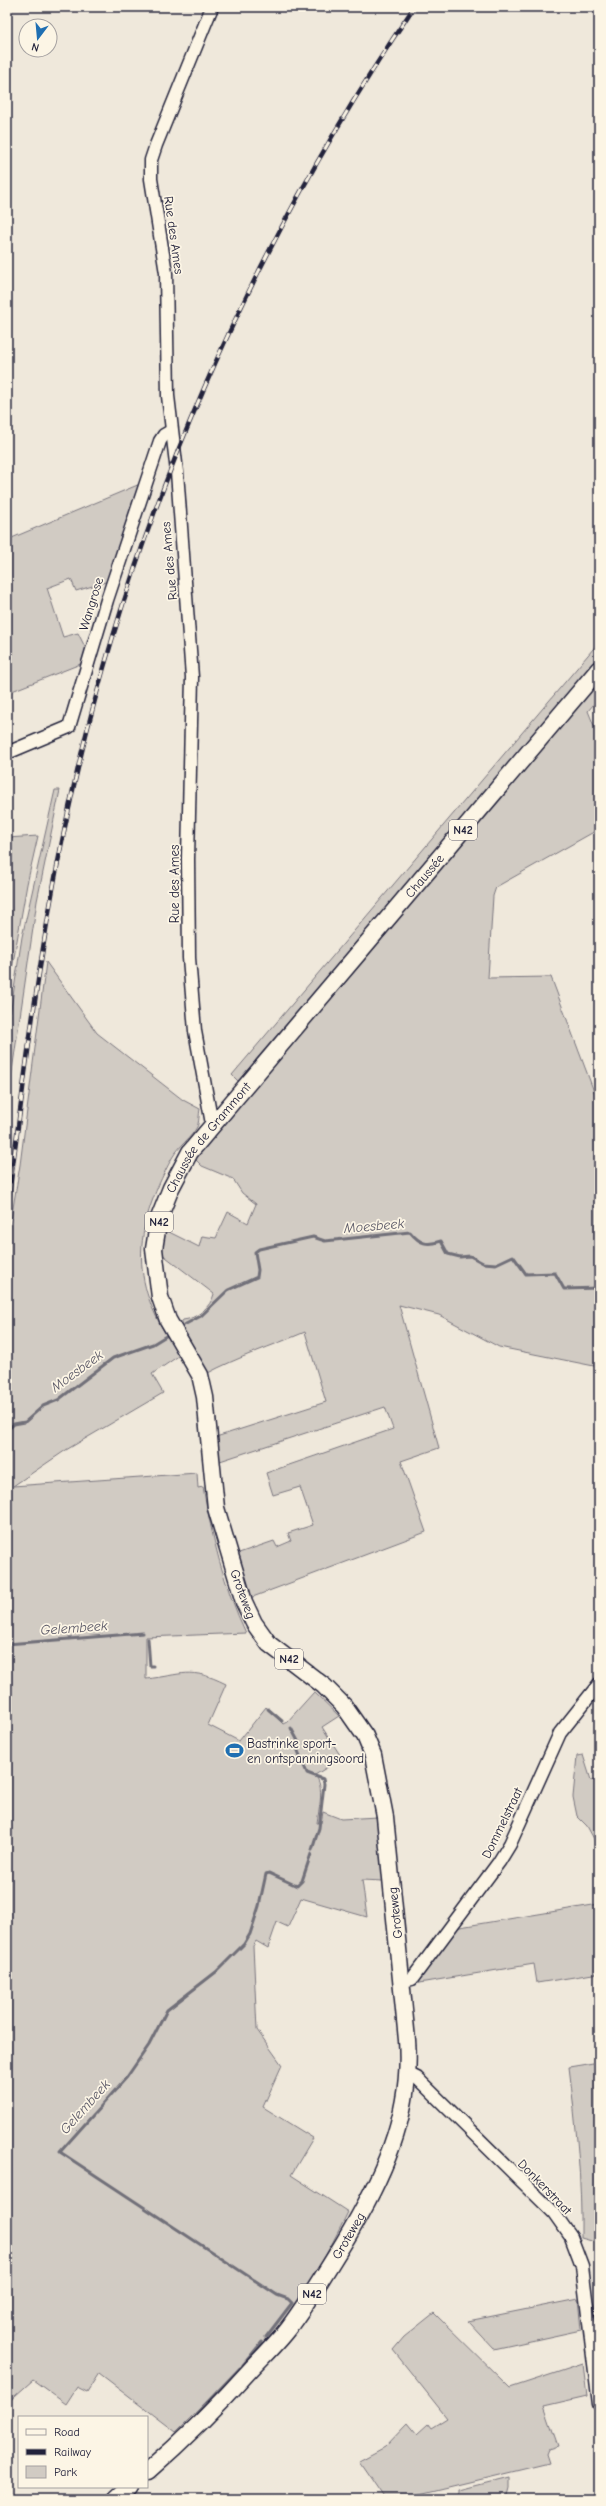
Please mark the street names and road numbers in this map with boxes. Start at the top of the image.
street label: Rue des Ames [161,195,187,275]
street label: Rue des Ames [158,521,180,601]
street label: Wangrose [76,575,106,632]
road number: N42 [449,820,477,840]
street label: Rue des Ames [167,845,182,923]
street label: Chaussée [402,850,447,900]
street label: Chaussée de Grammont [162,1078,254,1195]
road number: N42 [145,1212,173,1232]
street label: Groteweg [227,1567,259,1621]
road number: N42 [275,1649,303,1669]
street label: Dommelstraat [478,1784,526,1861]
street label: Groteweg [385,1886,405,1940]
street label: Donkerstraat [515,2156,576,2219]
street label: Groteweg [328,2209,367,2262]
road number: N42 [298,2284,326,2304]

